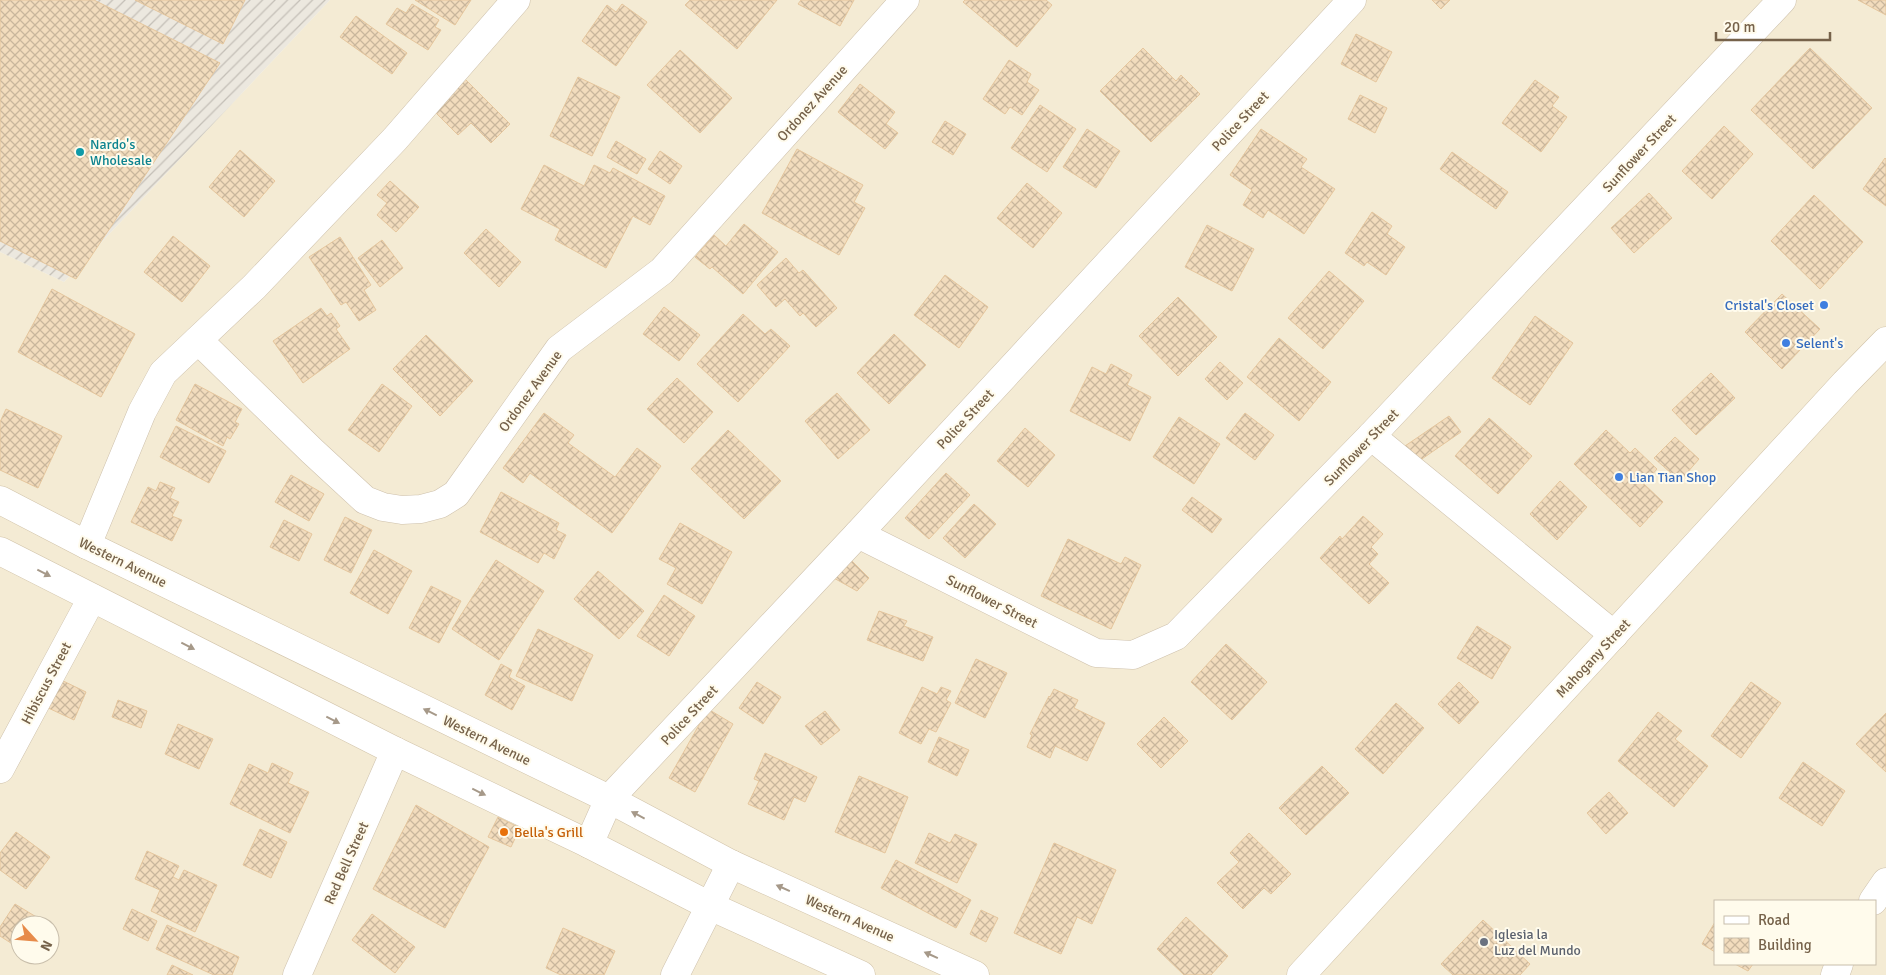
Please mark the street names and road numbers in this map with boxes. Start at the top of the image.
street label: Ordonez Avenue [774,62,851,145]
street label: Police Street [1208,88,1272,155]
street label: Sunflower Street [1599,111,1680,196]
street label: Ordonez Avenue [495,347,566,435]
street label: Police Street [933,386,997,453]
street label: Sunflower Street [1320,405,1402,489]
street label: Western Avenue [76,534,170,591]
street label: Sunflower Street [943,571,1040,632]
street label: Mahogany Street [1553,615,1634,701]
street label: Hibiscus Street [18,639,75,727]
street label: Police Street [657,682,721,749]
street label: Western Avenue [440,712,534,769]
street label: Red Bell Street [321,819,372,907]
street label: Western Avenue [803,891,897,946]

